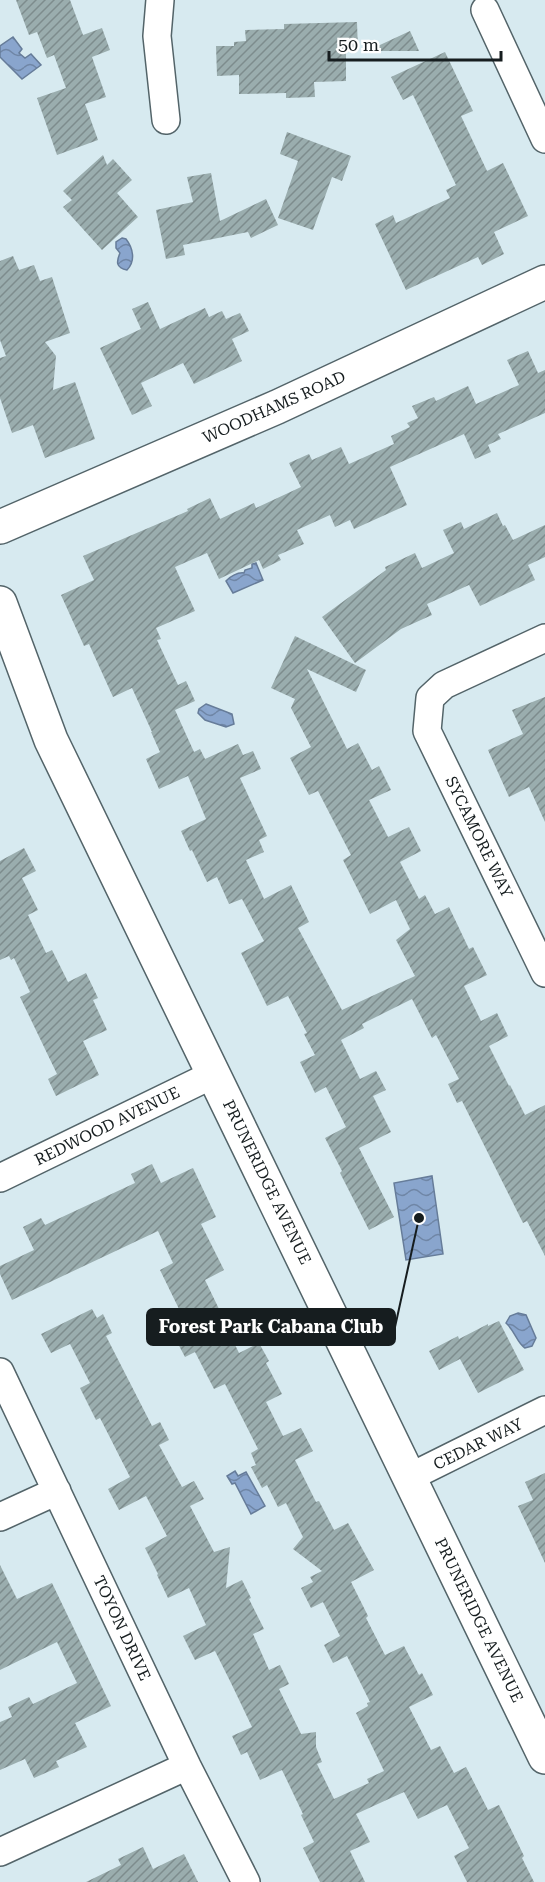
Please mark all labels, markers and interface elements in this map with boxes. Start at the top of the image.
scale bar [329,24,502,62]
text: 50 m [338,34,379,55]
street label: WOODHAMS ROAD [200,367,348,447]
street label: SYCAMORE WAY [441,773,517,901]
street label: REDWOOD AVENUE [31,1083,183,1169]
street label: PRUNERIDGE AVENUE [219,1097,315,1267]
callout: Forest Park Cabana Club [147,1309,395,1345]
text: Forest Park Cabana Club [159,1316,383,1337]
street label: CEDAR WAY [430,1414,526,1474]
street label: PRUNERIDGE AVENUE [431,1535,527,1705]
street label: TOYON DRIVE [89,1573,155,1683]

